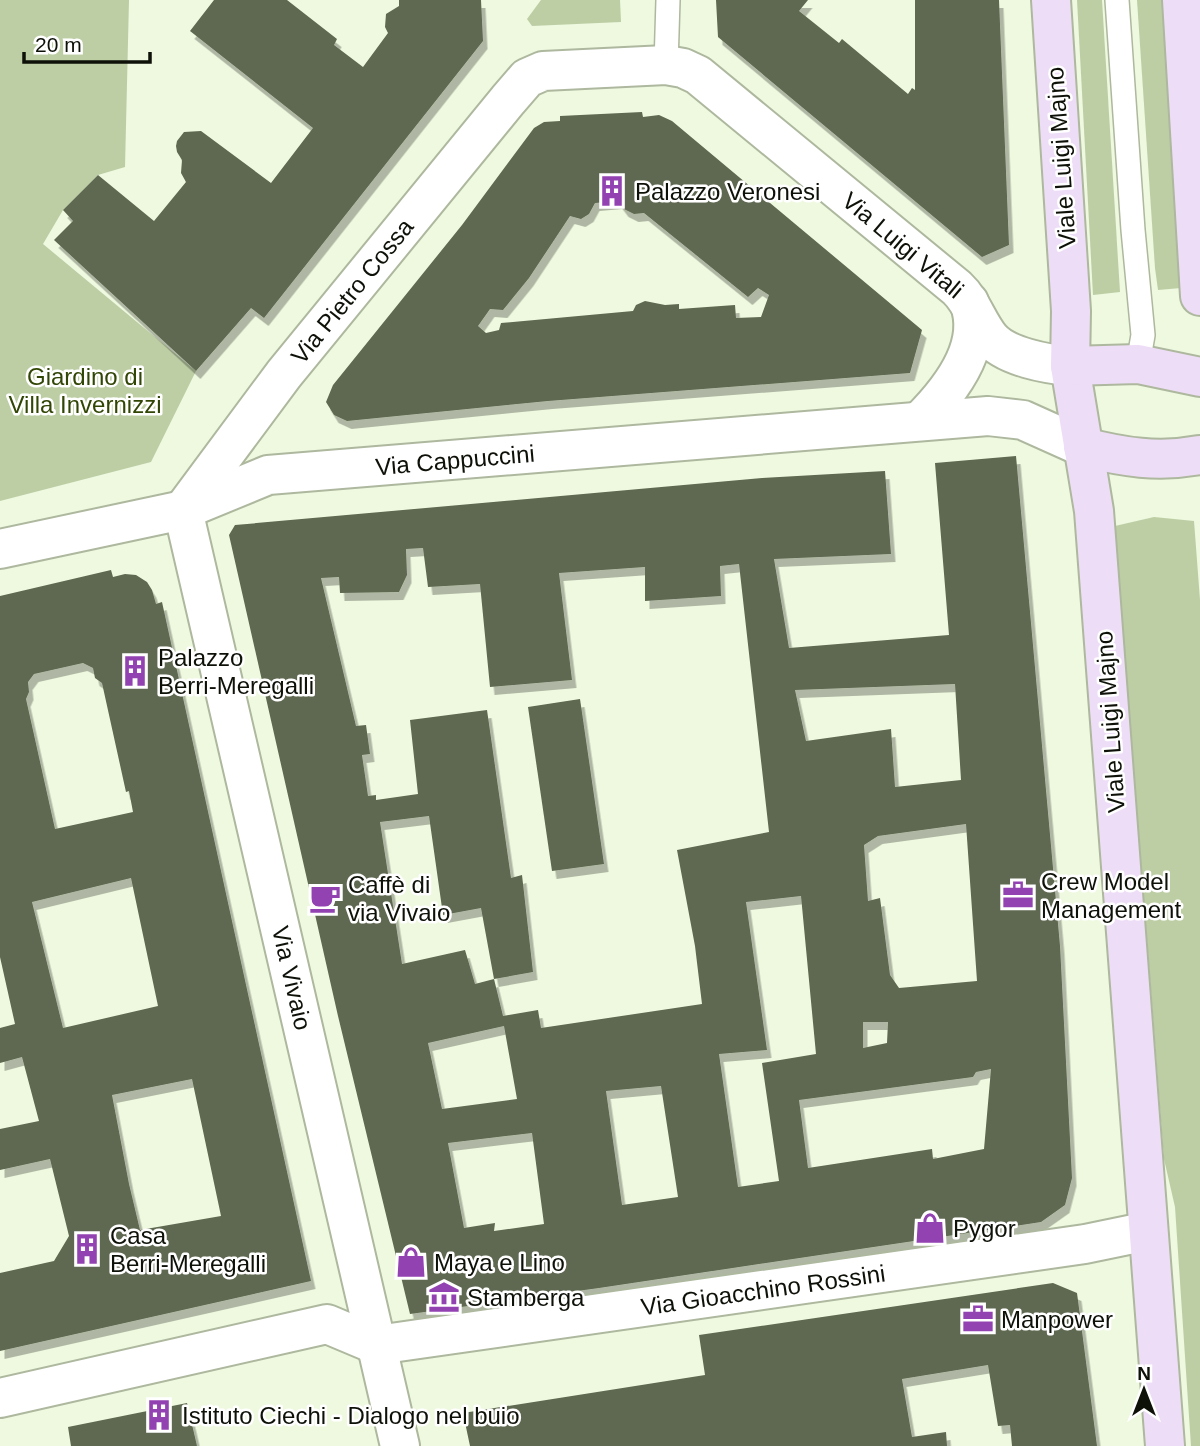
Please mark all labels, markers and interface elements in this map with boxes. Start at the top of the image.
scale bar [24,21,150,65]
text: 20 m [35,33,82,56]
street label: Viale Luigi Majno [1041,66,1081,250]
building icon: Palazzo Veronesi [595,174,629,208]
place label: Palazzo Veronesi [635,178,820,205]
street label: Via Luigi Vitali [837,186,969,304]
street label: Via Pietro Cossa [285,213,419,369]
park label: Giardino di Villa Invernizzi [9,363,161,418]
street label: Via Cappuccini [374,440,536,480]
street label: Viale Luigi Majno [1090,630,1130,814]
place label: Palazzo Berri-Meregalli [158,644,314,699]
building icon: Palazzo Berri-Meregalli [118,654,152,688]
place label: Crew Model Management [1041,868,1181,923]
place label: Caffè di via Vivaio [348,871,450,926]
office icon: Crew Model Management [1001,878,1035,912]
cafe icon: Caffè di via Vivaio [308,881,342,915]
street label: Via Vivaio [267,923,317,1033]
shop icon: Pygor [913,1211,947,1245]
place label: Pygor [953,1215,1016,1242]
place label: Casa Berri-Meregalli [110,1222,266,1277]
building icon: Casa Berri-Meregalli [70,1232,104,1266]
shop icon: Maya e Lino [394,1245,428,1279]
place label: Maya e Lino [434,1249,565,1276]
street label: Via Gioacchino Rossini [639,1259,887,1321]
museum icon: Stamberga [427,1280,461,1314]
place label: Stamberga [467,1284,585,1311]
office icon: Manpower [961,1302,995,1336]
place label: Manpower [1001,1306,1113,1333]
north arrow [1109,1355,1179,1425]
text: N [1137,1363,1151,1384]
building icon: Istituto Ciechi - Dialogo nel buio [142,1398,176,1432]
place label: Istituto Ciechi - Dialogo nel buio [182,1402,520,1429]

